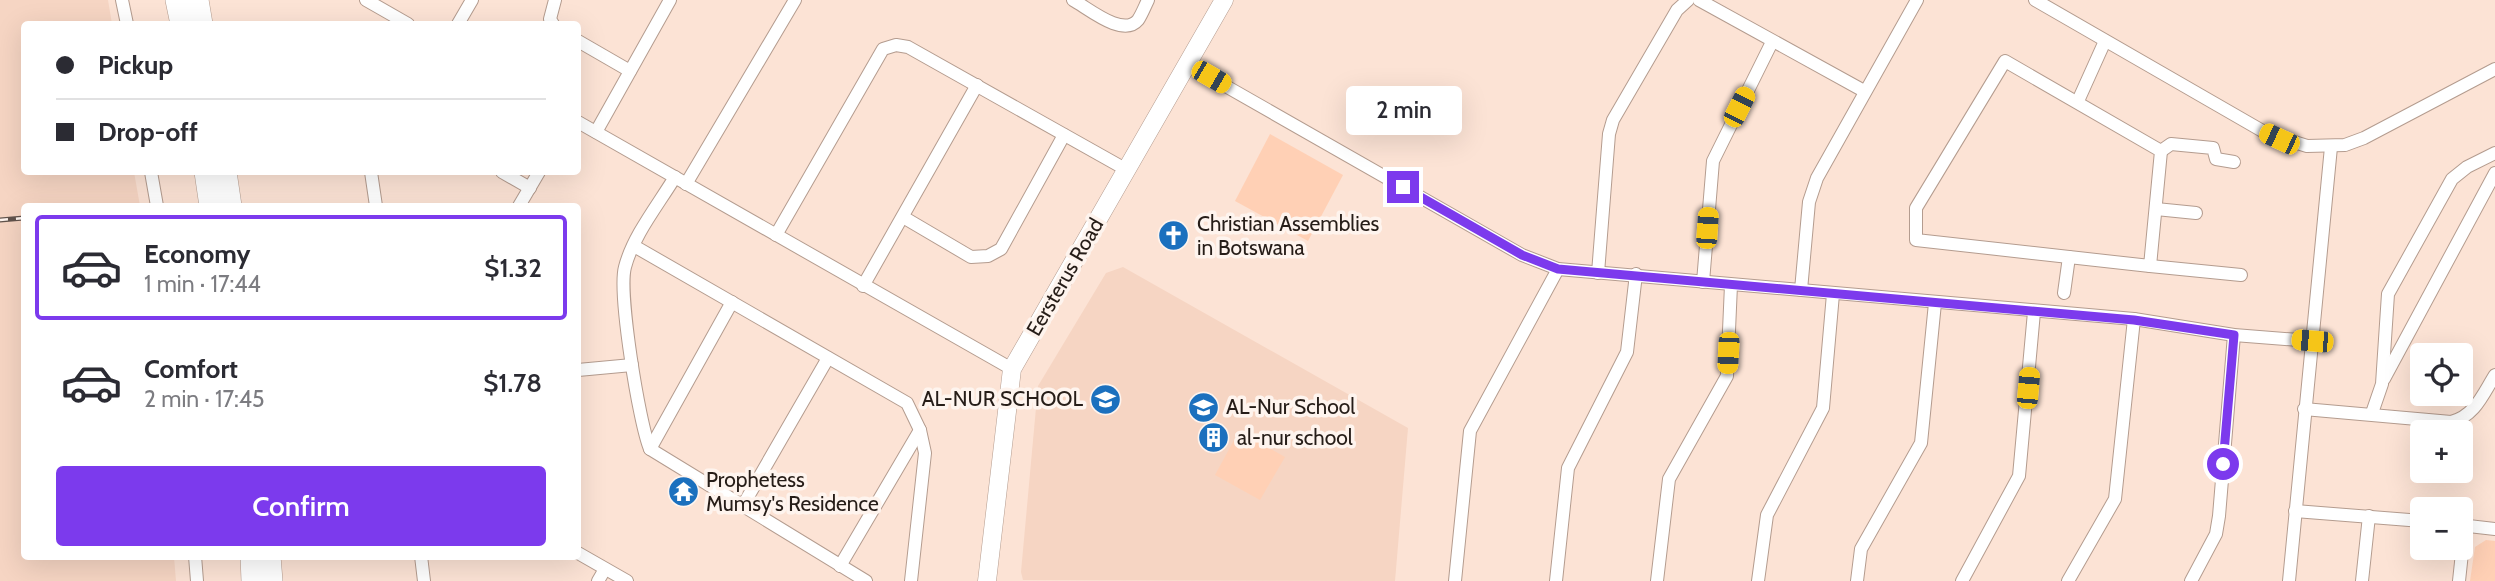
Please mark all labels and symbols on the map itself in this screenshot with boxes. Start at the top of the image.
car [1188,57,1235,97]
car [1721,84,1758,130]
callout: 2 min [1345,86,1461,134]
car [2256,121,2303,157]
route end [1387,171,1419,203]
car [1696,206,1719,250]
place label: Christian Assemblies in Botswana [1197,211,1379,260]
street label: Eersterus Road [1021,213,1108,340]
church icon: Christian Assemblies in Botswana [1157,219,1191,253]
car [2291,329,2334,353]
car [1717,331,1740,375]
car [2016,366,2041,410]
school or university icon: AL-NUR SCHOOL [1089,382,1123,416]
place label: AL-NUR SCHOOL [922,386,1083,411]
school or university icon: AL-Nur School [1186,390,1220,424]
place label: AL-Nur School [1226,394,1355,419]
building icon: al-nur school [1197,421,1231,455]
place label: al-nur school [1237,425,1353,450]
route start [2207,448,2239,480]
place label: Prophetess Mumsy's Residence [706,467,879,516]
temple icon: Prophetess Mumsy's Residence [666,475,700,509]

